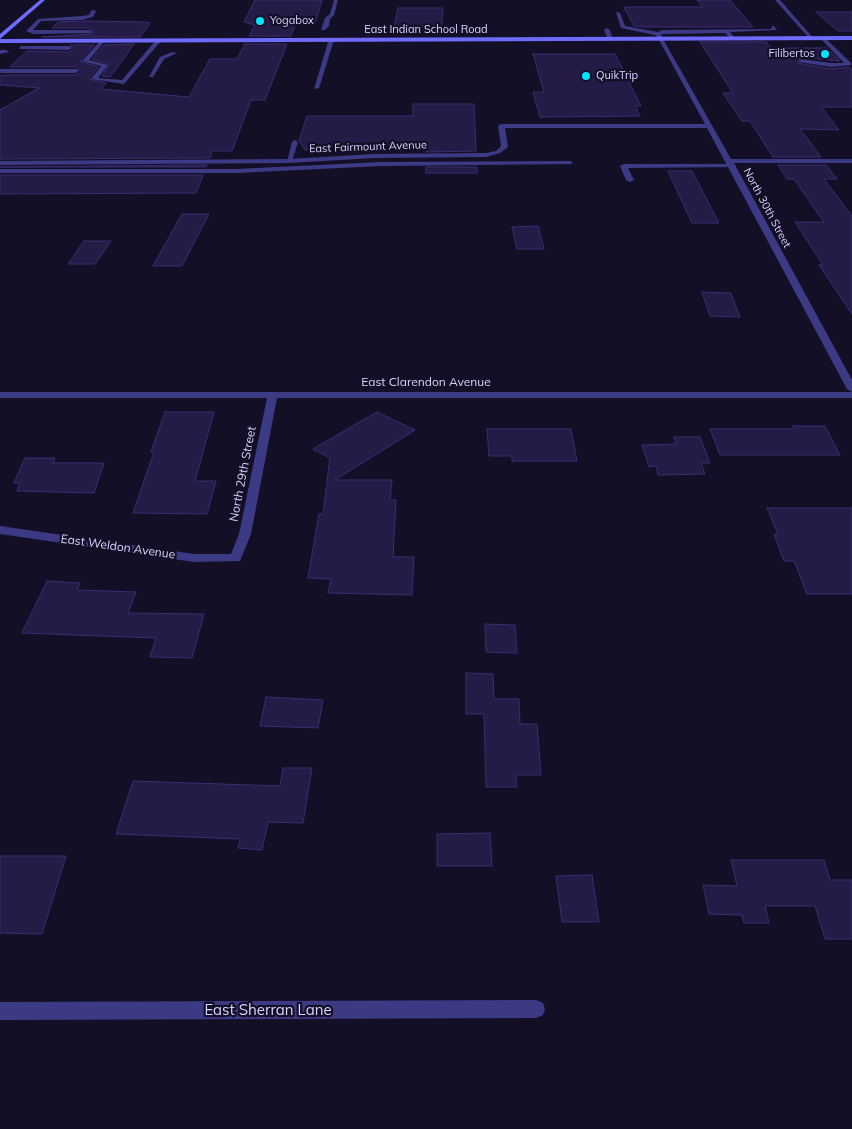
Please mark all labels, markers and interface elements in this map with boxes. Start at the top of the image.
place label: Yogabox [270,14,314,28]
marker: Yogabox [254,15,266,27]
street label: East Indian School Road [364,23,488,37]
place label: Filibertos [769,47,815,61]
marker: Filibertos [819,48,831,60]
place label: QuikTrip [596,69,638,83]
marker: QuikTrip [580,70,592,82]
street label: East Fairmount Avenue [309,138,427,156]
street label: North 30th Street [740,166,794,250]
street label: East Clarendon Avenue [361,375,491,389]
street label: North 29th Street [227,425,259,523]
street label: East Weldon Avenue [60,532,176,562]
street label: East Sherran Lane [204,1001,332,1019]

